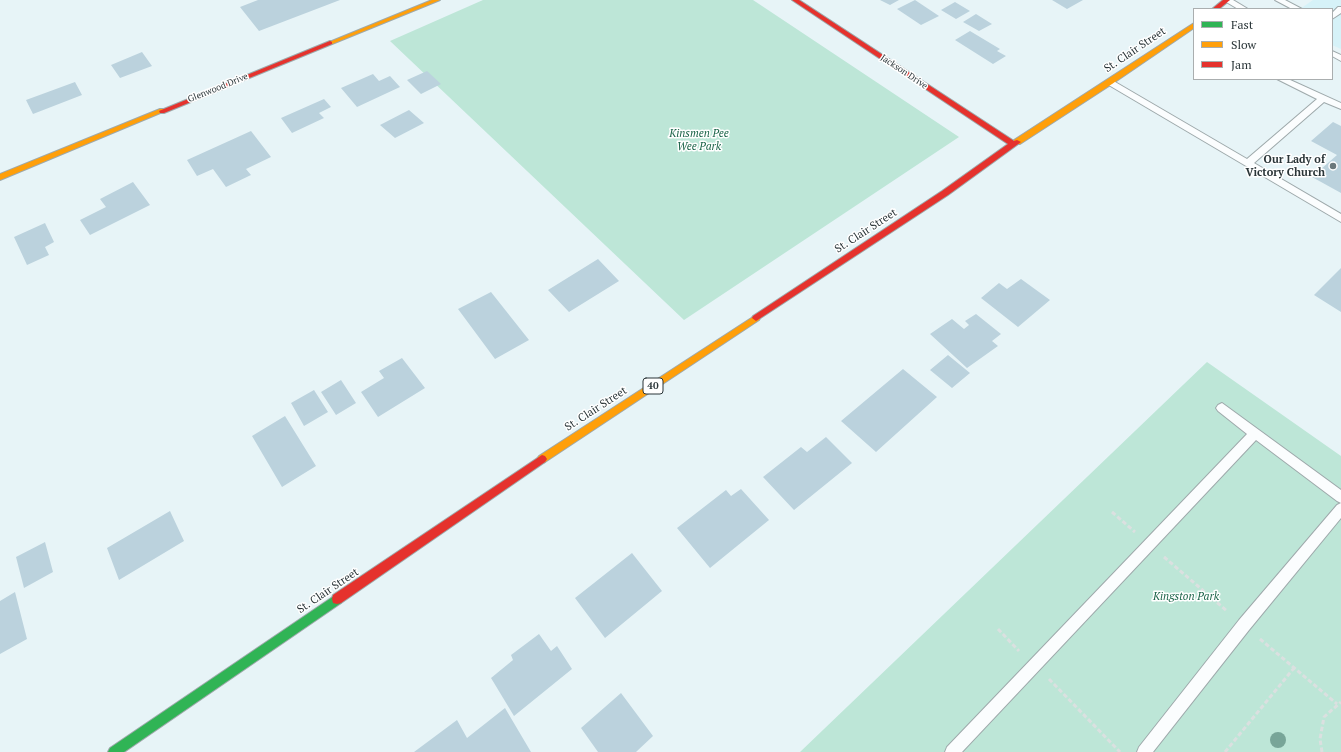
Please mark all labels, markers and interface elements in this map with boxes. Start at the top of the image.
legend [1193,8,1333,80]
text: Fast [1231,17,1253,32]
street label: St. Clair Street [1102,25,1168,75]
text: Slow [1231,37,1256,52]
street label: Jackson Drive [878,52,930,92]
text: Jam [1231,57,1252,72]
street label: Glenwood Drive [186,71,250,105]
park label: Kinsmen Pee Wee Park [669,127,729,153]
place label: Our Lady of Victory Church [1245,153,1325,179]
marker: Our Lady of Victory Church [1328,161,1338,171]
street label: St. Clair Street [833,206,899,256]
road number: 40 [643,378,663,394]
street label: St. Clair Street [563,384,629,434]
street label: St. Clair Street [295,566,361,616]
park label: Kingston Park [1153,590,1219,604]

